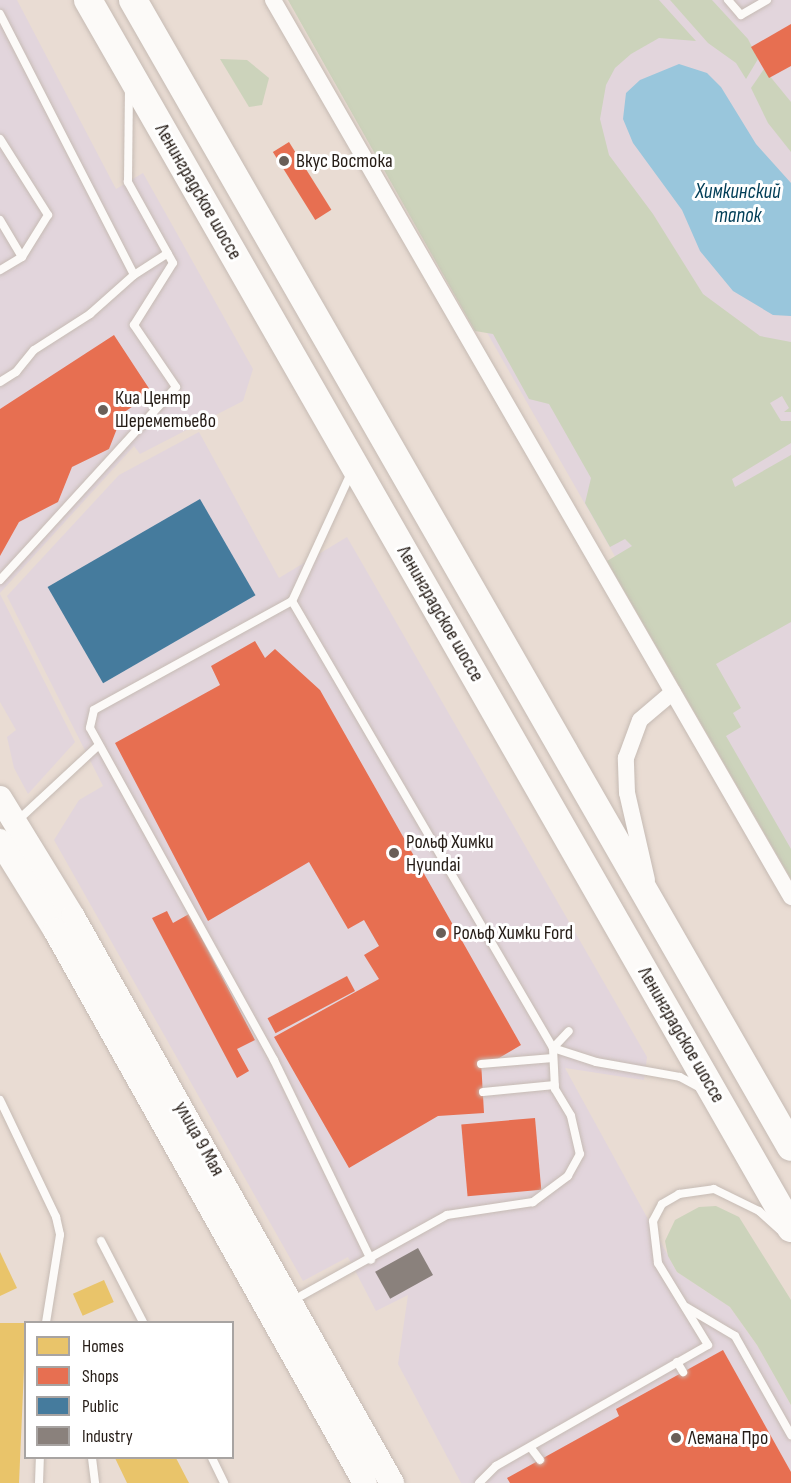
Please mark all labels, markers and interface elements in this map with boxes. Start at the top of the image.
street label: Ленинградское шоссе [149,120,247,264]
place label: Вкус Востока [296,149,393,173]
marker: Вкус Востока [277,154,291,168]
water label: Химкинский тапок [695,179,781,229]
place label: Киа Центр Шереметьево [115,386,216,433]
marker: Киа Центр Шереметьево [96,403,110,417]
street label: Ленинградское шоссе [391,542,489,686]
place label: Рольф Химки Hyundai [406,830,494,877]
marker: Рольф Химки Hyundai [387,846,401,860]
place label: Рольф Химки Ford [453,921,573,945]
marker: Рольф Химки Ford [434,926,448,940]
street label: Ленинградское шоссе [632,963,730,1107]
street label: улица 9 Мая [169,1097,229,1181]
legend [24,1321,234,1459]
text: Homes [82,1336,124,1357]
text: Shops [82,1366,119,1387]
text: Public [82,1396,119,1417]
text: Industry [82,1426,133,1447]
place label: Лемана Про [688,1426,768,1450]
marker: Лемана Про [669,1431,683,1445]

